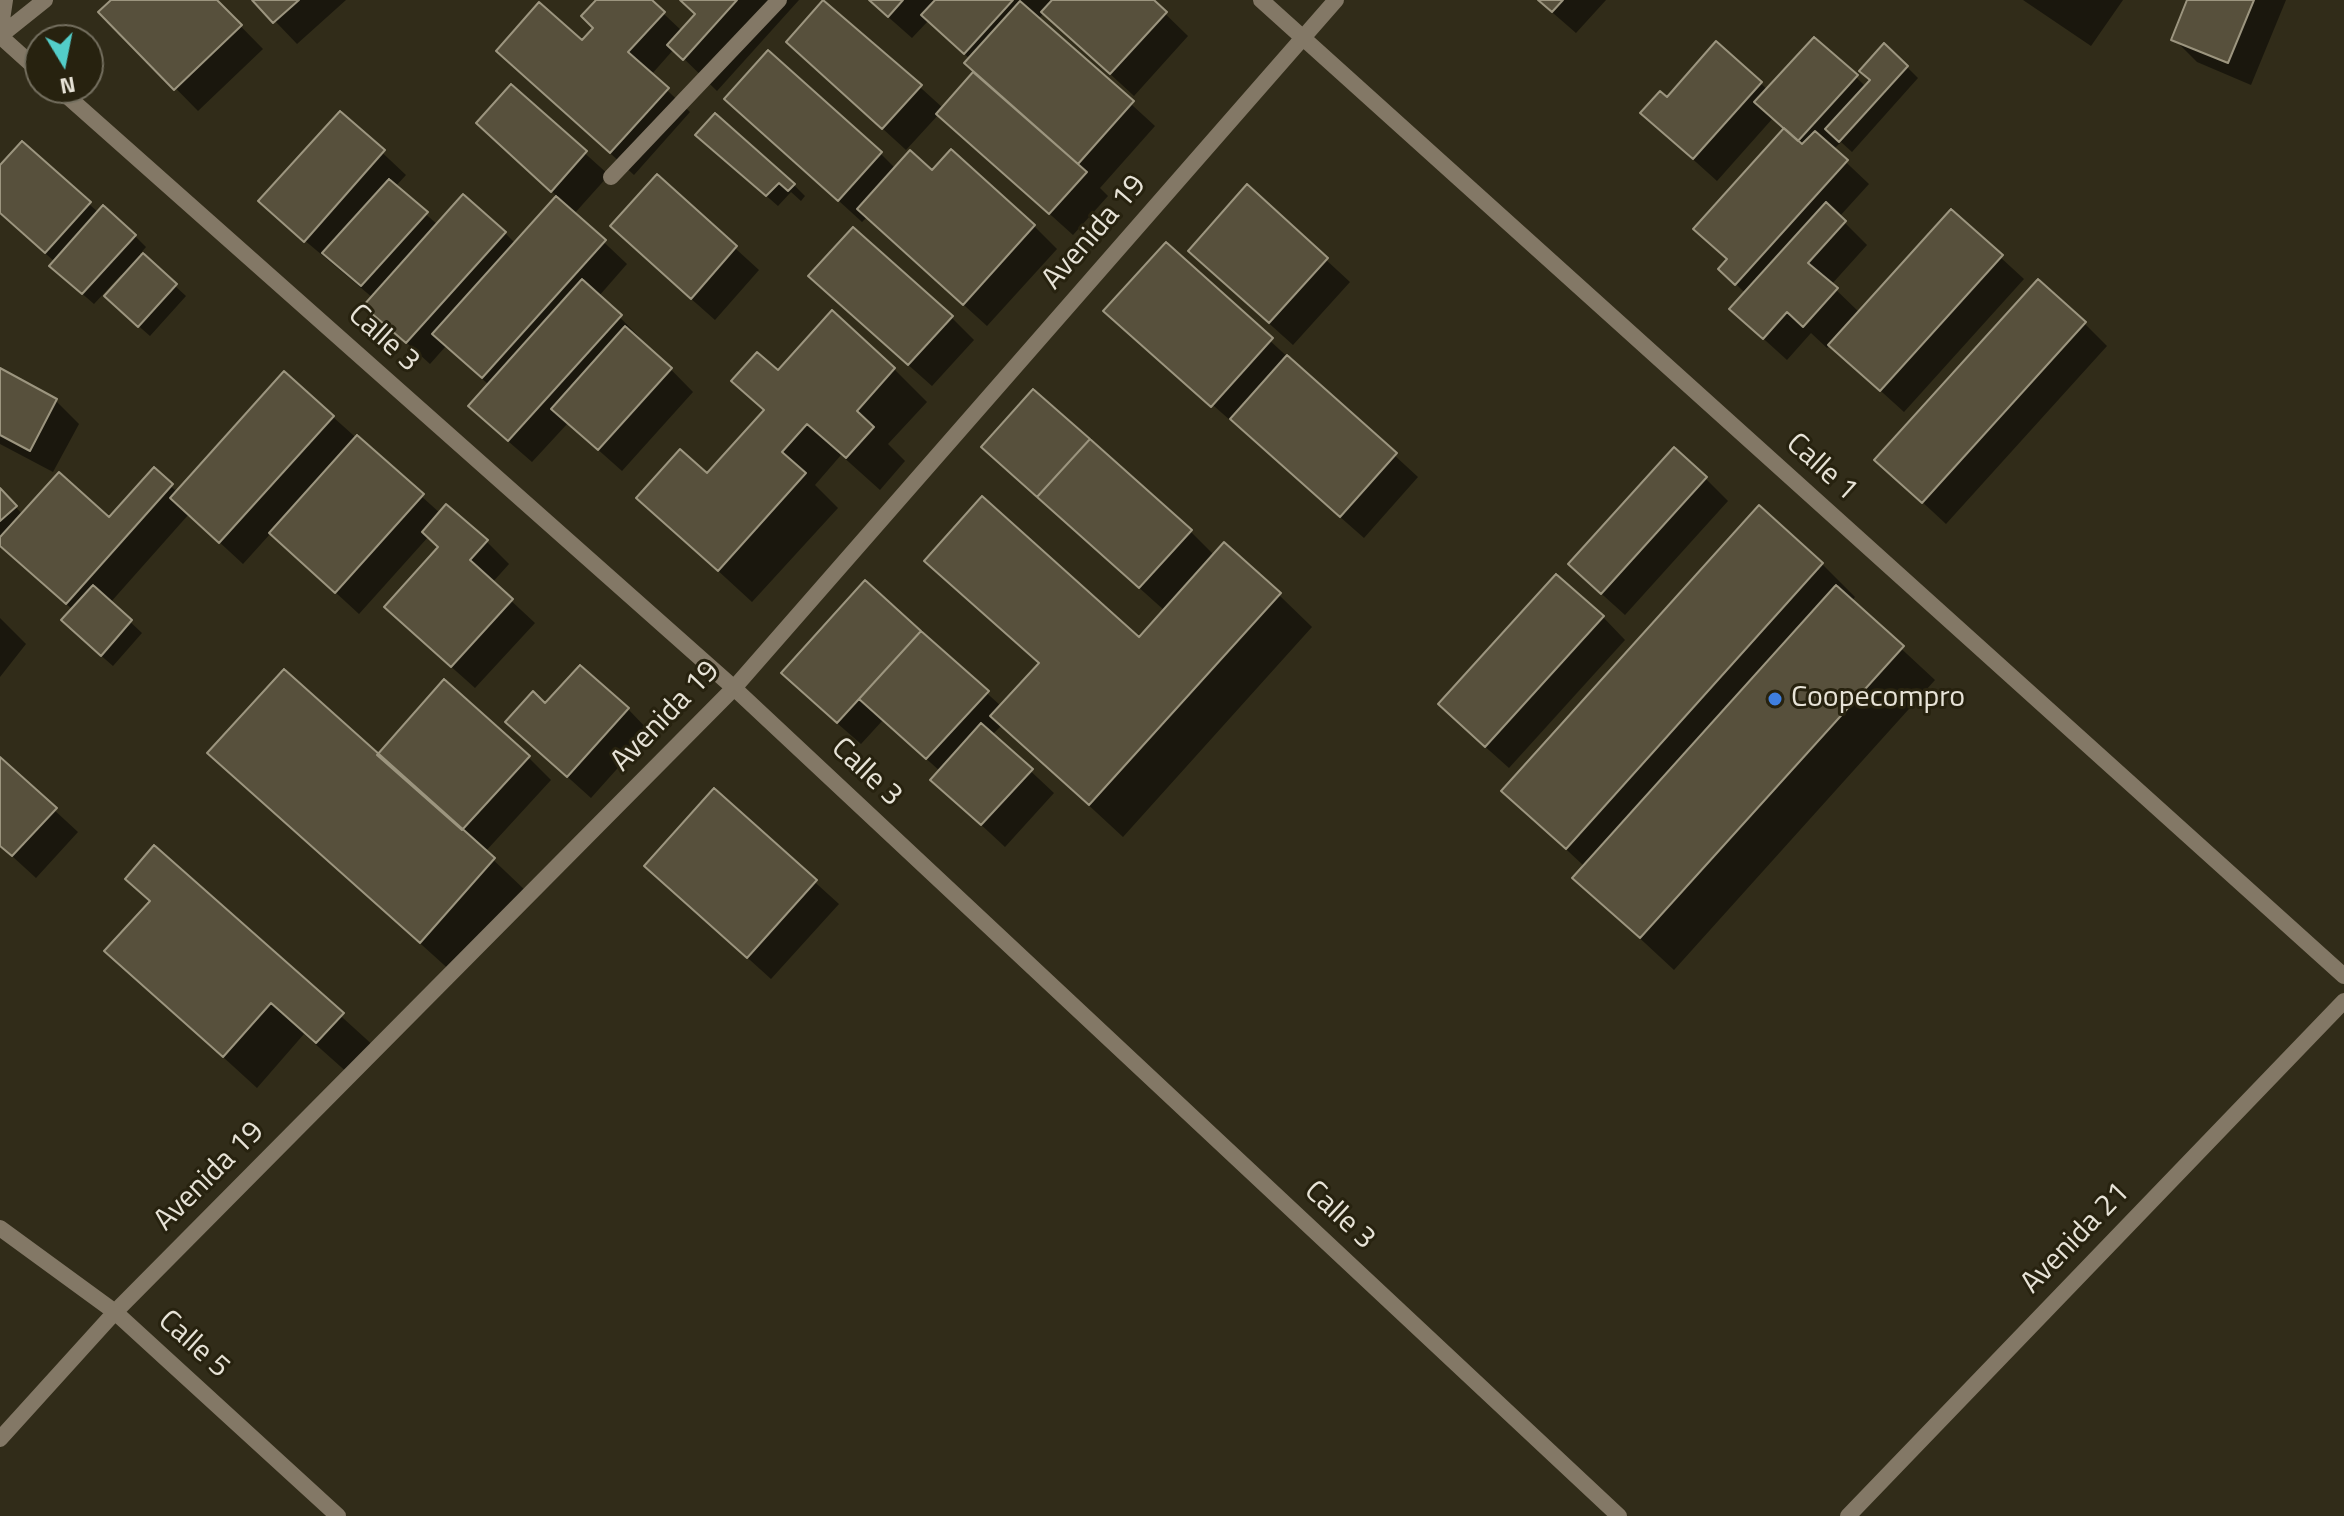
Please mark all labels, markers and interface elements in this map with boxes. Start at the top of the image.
north arrow [24,24,104,104]
text: N [57,68,78,104]
street label: Avenida 19 [1035,168,1155,298]
street label: Calle 3 [340,298,426,380]
street label: Calle 1 [1778,427,1864,509]
street label: Avenida 19 [604,654,728,780]
place label: Coopecompro [1791,681,1965,717]
marker: Coopecompro [1766,690,1784,708]
street label: Calle 3 [823,731,909,815]
street label: Avenida 19 [148,1115,272,1239]
street label: Calle 3 [1296,1174,1382,1258]
street label: Avenida 21 [2014,1176,2138,1302]
street label: Calle 5 [150,1304,236,1386]

